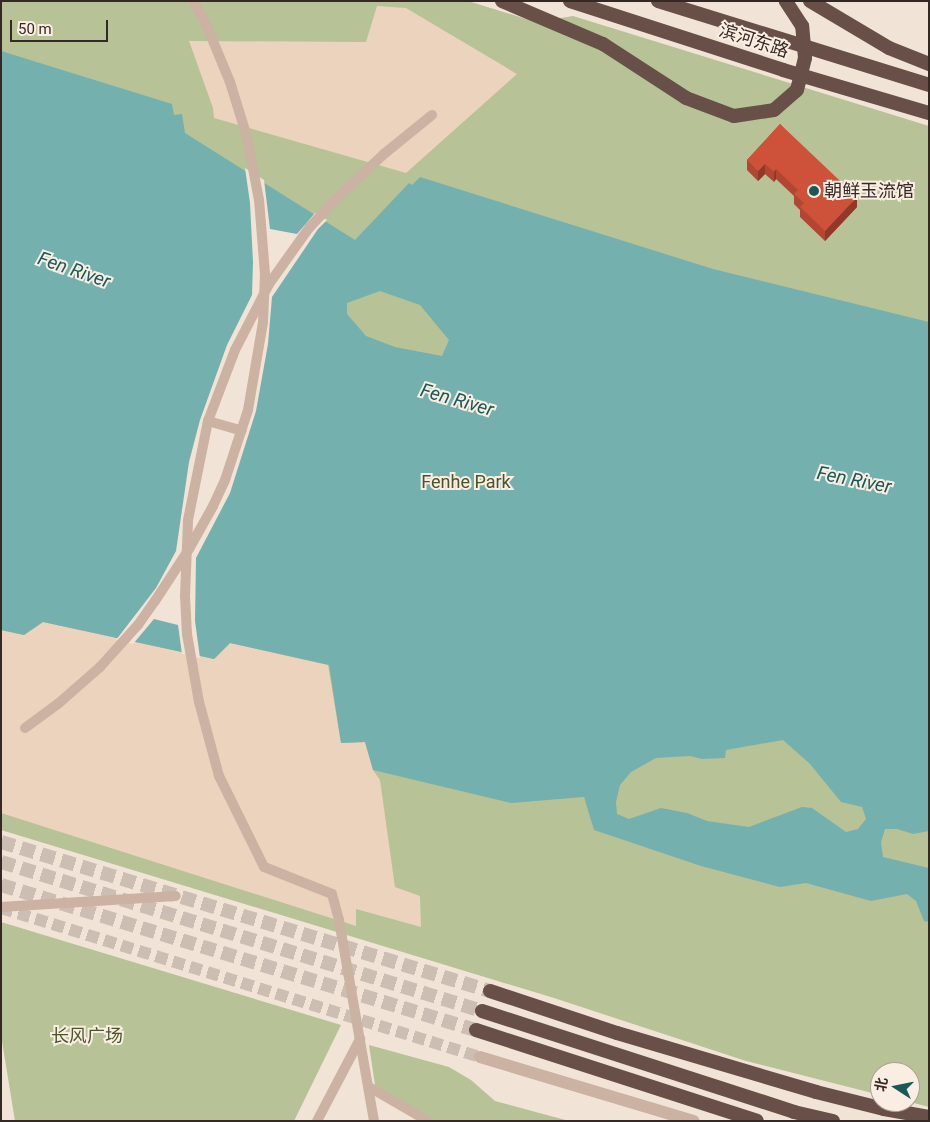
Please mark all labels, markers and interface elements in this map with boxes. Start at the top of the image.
scale bar [12,10,110,42]
text: 50 m [18,20,52,38]
street label: 滨河东路 [716,20,792,62]
place label: 朝鲜玉流馆 [824,180,914,202]
marker: 朝鲜玉流馆 [808,185,820,197]
water label: Fen River [35,247,113,293]
water label: Fen River [418,379,496,421]
water label: Fen River [815,462,893,498]
park label: Fenhe Park [421,471,511,493]
park label: 长风广场 [51,1025,123,1047]
north arrow [870,1062,920,1112]
text: 北 [872,1076,890,1093]

